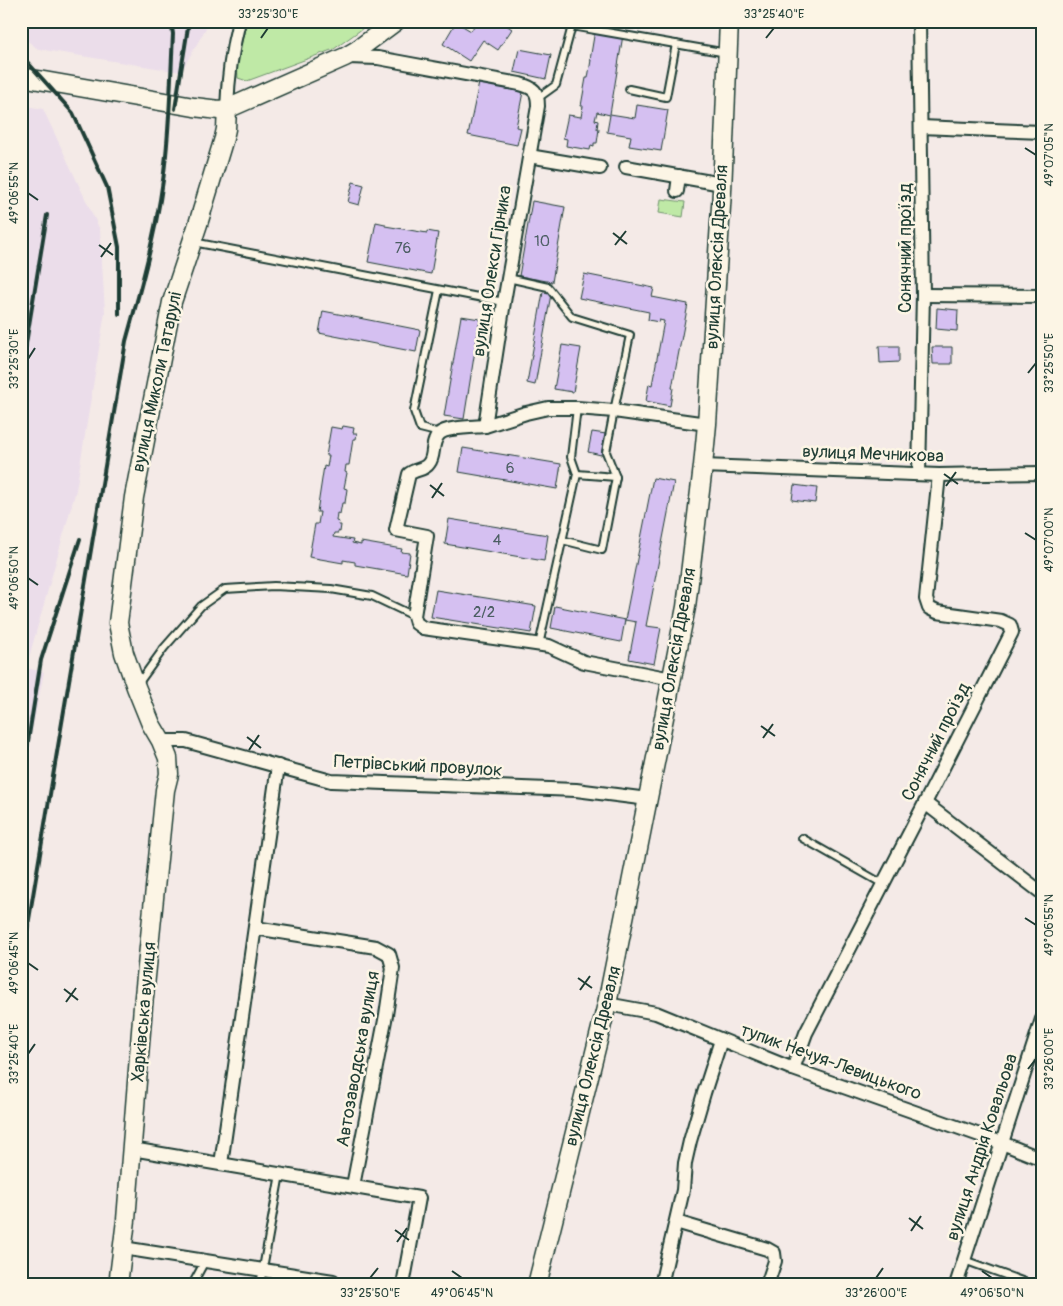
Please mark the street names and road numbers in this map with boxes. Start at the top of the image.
street label: вулиця Олексія Древаля [701,164,733,350]
street label: Сонячний проїзд [894,183,917,313]
street label: вулиця Олекси Гірника [467,184,517,358]
street label: вулиця Миколи Татарулі [127,290,187,474]
street label: вулиця Мечникова [802,440,944,468]
street label: вулиця Олексія Древаля [647,566,701,752]
street label: Сонячний проїзд [896,679,976,805]
street label: Петрівський провулок [333,750,503,782]
street label: Харківська вулиця [126,941,162,1083]
street label: вулиця Олексія Древаля [559,964,627,1148]
street label: Автозаводська вулиця [331,969,385,1149]
street label: тупик Нечуя-Левицького [737,1019,925,1106]
street label: вулиця Андрія Ковальова [941,1051,1023,1243]

